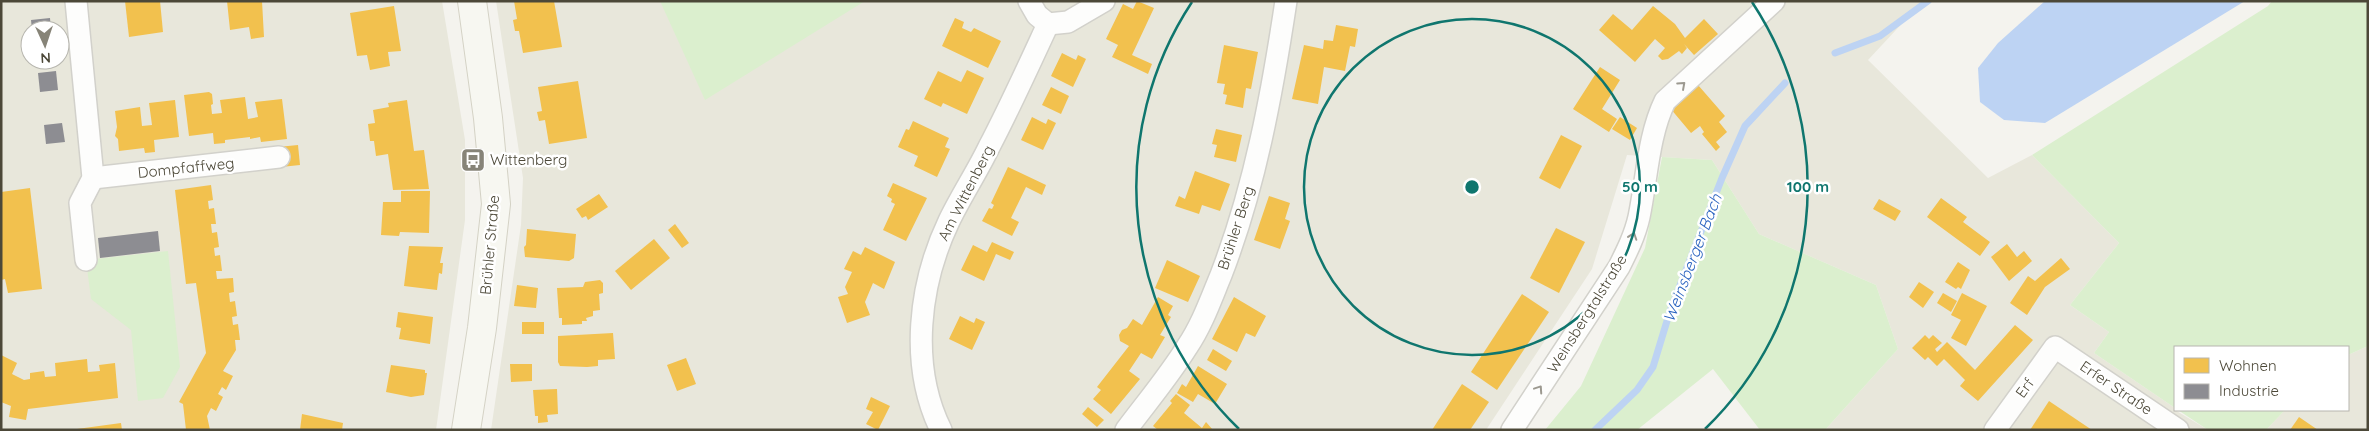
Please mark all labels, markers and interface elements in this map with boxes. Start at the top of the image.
north arrow [20,20,70,70]
text: N [40,49,51,67]
one-way arrow [1676,82,1685,91]
street label: Am Wittenberg [933,142,998,244]
bus stop icon: Wittenberg [460,147,486,173]
place label: Wittenberg [490,150,567,169]
street label: Dompfaffweg [137,153,235,182]
text: 50 m [1622,177,1658,196]
text: 100 m [1787,177,1829,196]
centre of rings [1463,178,1481,196]
street label: Brühler Berg [1213,183,1258,272]
water label: Weinsberger Bach [1658,190,1726,325]
street label: Brühler Straße [476,194,503,296]
one-way arrow [1627,232,1637,240]
street label: Weinsbergtalstraße [1542,251,1631,376]
legend [2174,346,2349,411]
street label: Erfer Straße [2076,356,2156,419]
text: Wohnen [2219,356,2277,375]
street label: Erf [2011,374,2038,401]
text: Industrie [2219,381,2279,400]
one-way arrow [1533,385,1542,395]

